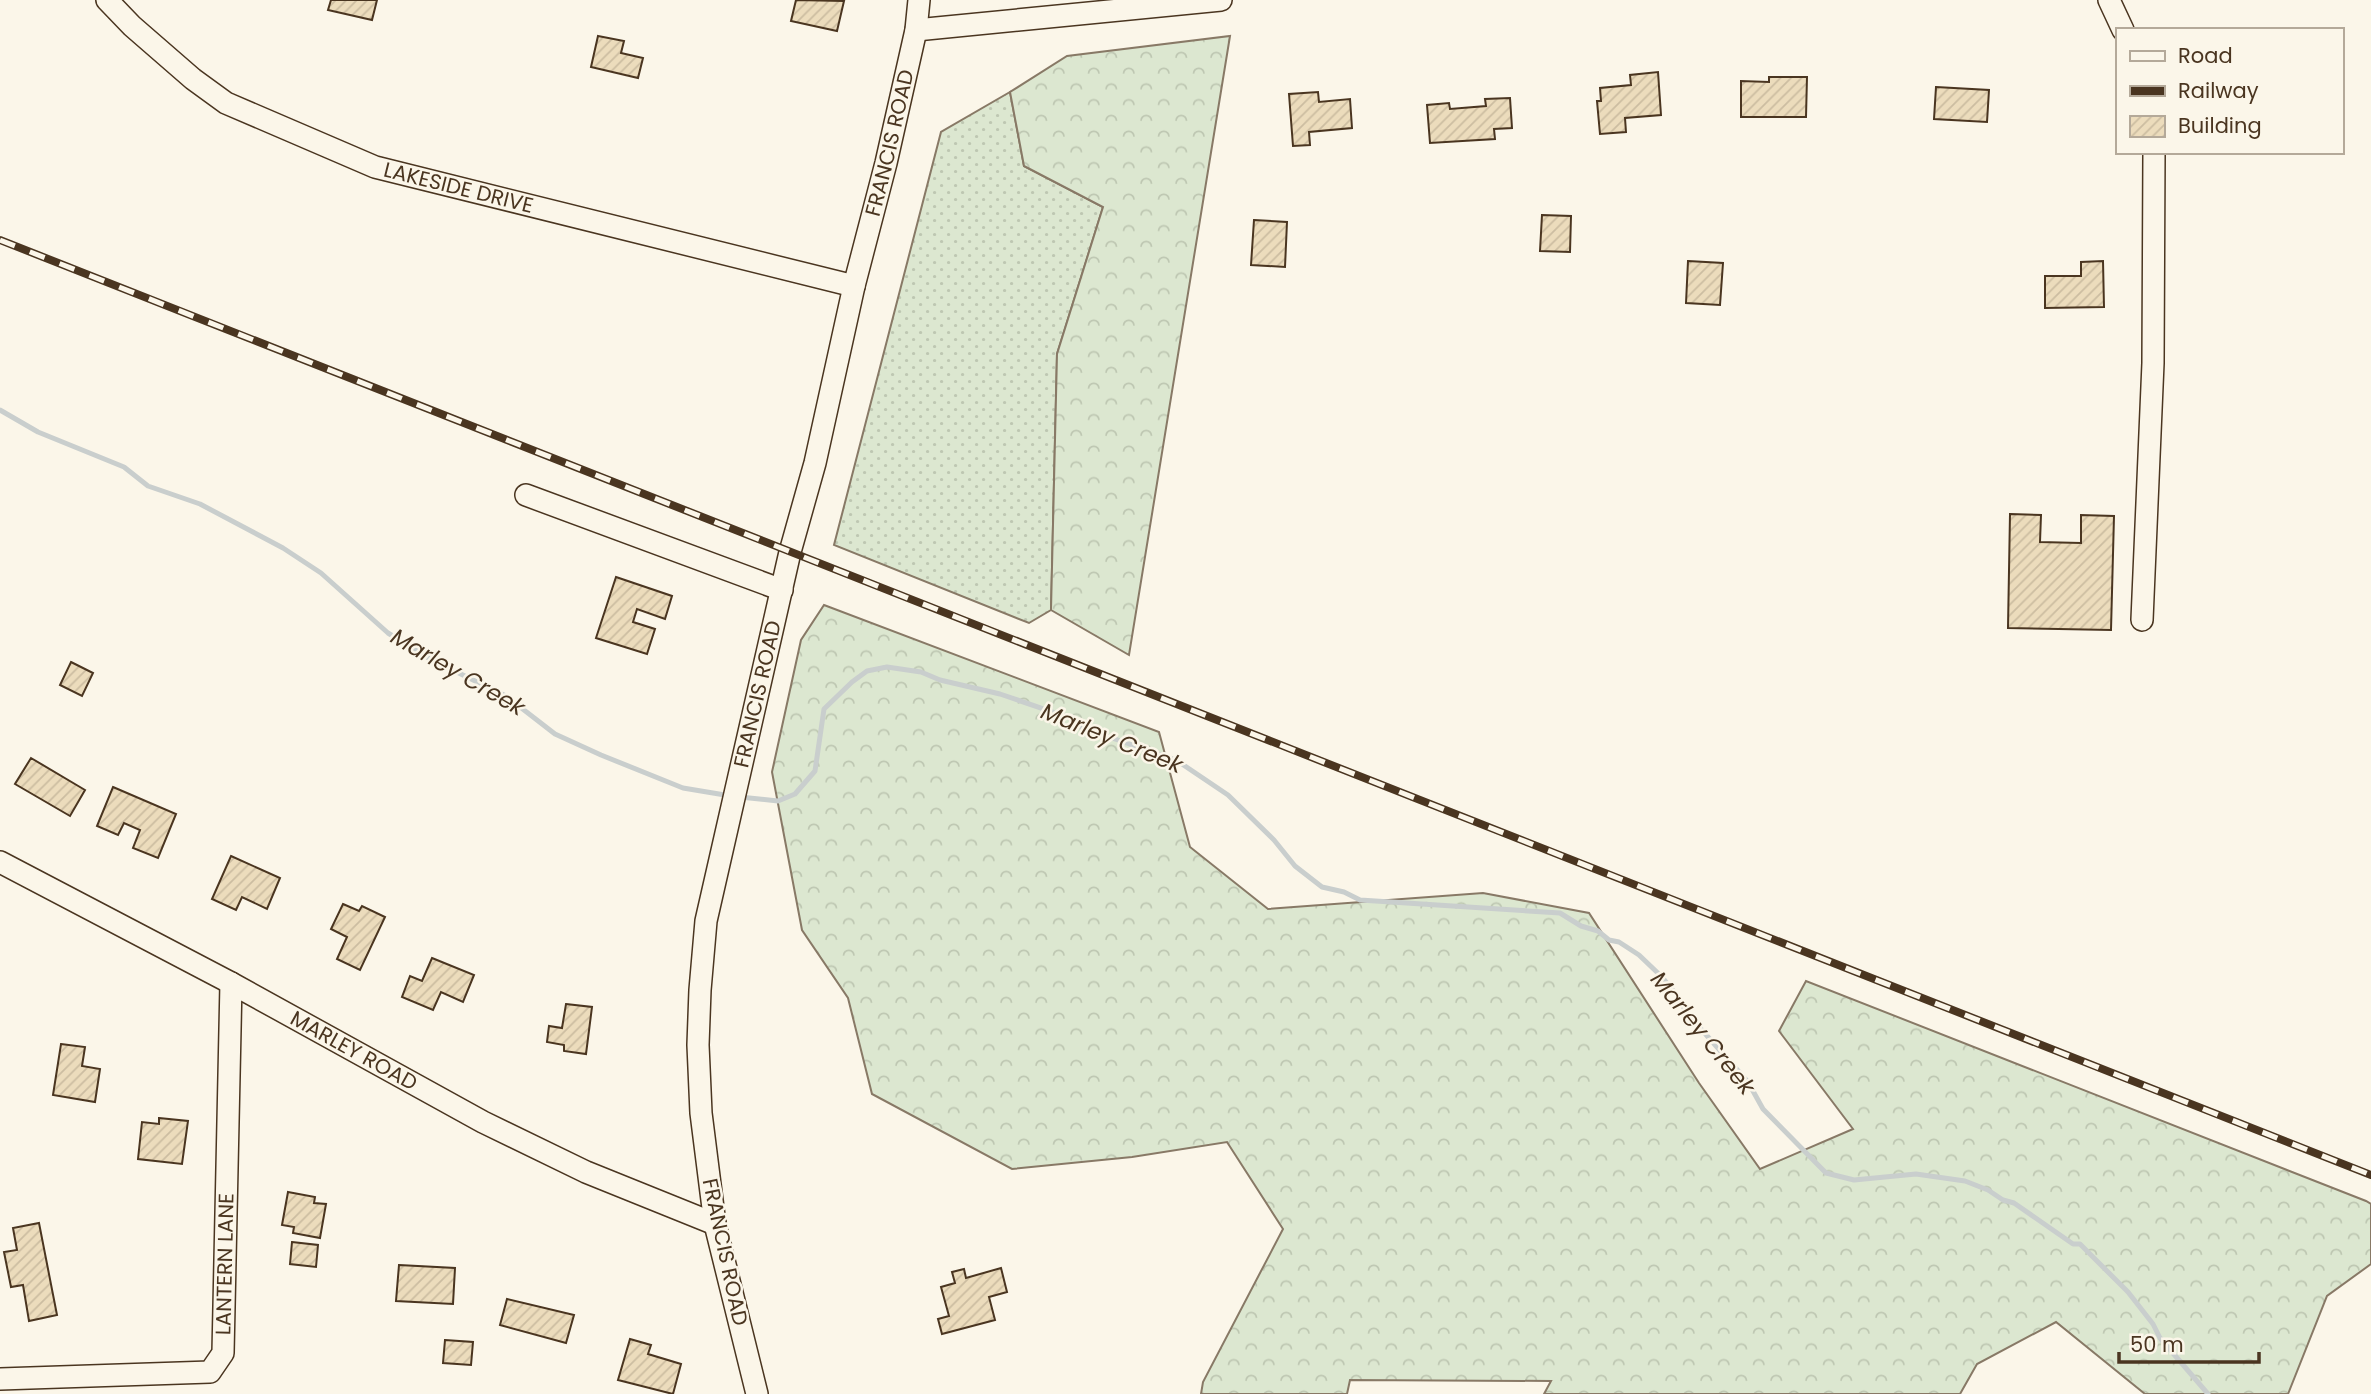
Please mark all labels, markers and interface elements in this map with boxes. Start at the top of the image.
legend [2116,28,2343,154]
text: Road [2178,41,2233,70]
street label: FRANCIS ROAD [858,67,921,219]
text: Railway [2178,76,2259,105]
text: Building [2178,111,2262,140]
street label: LAKESIDE DRIVE [381,155,537,220]
street label: FRANCIS ROAD [726,618,788,770]
water label: Marley Creek [385,621,532,724]
water label: Marley Creek [1036,695,1189,781]
water label: Marley Creek [1643,965,1763,1102]
street label: MARLEY ROAD [285,1004,423,1097]
street label: FRANCIS ROAD [696,1176,755,1328]
street label: LANTERN LANE [208,1193,240,1335]
scale bar [2119,1320,2259,1364]
text: 50 m [2130,1330,2184,1359]

